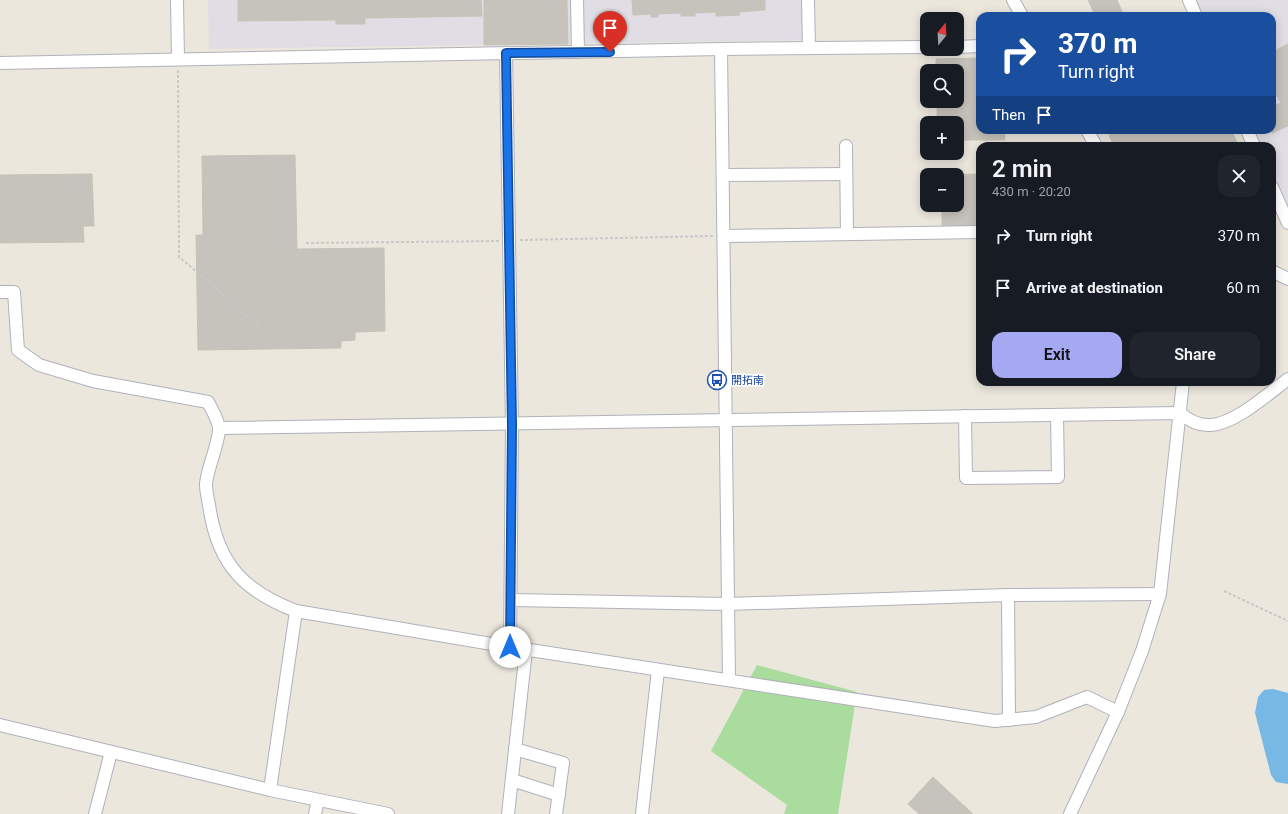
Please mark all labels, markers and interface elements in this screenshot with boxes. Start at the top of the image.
pin [593,11,627,52]
north arrow [920,12,964,56]
map controls [920,12,964,212]
icon: arrive [599,17,621,39]
text: 370 m [1058,27,1137,60]
icon: right [992,28,1044,80]
text: Turn right [1058,61,1135,82]
button: search [920,64,964,108]
icon: arrive [1033,104,1055,126]
text: Then [992,106,1025,124]
button: + [920,116,964,160]
text: 2 min [992,155,1052,183]
button: close [1218,155,1260,197]
button: − [920,168,964,212]
text: 430 m · 20:20 [992,184,1071,199]
icon: right [992,225,1014,247]
text: Turn right [1026,227,1092,245]
text: 370 m [1218,227,1260,245]
icon: arrive [992,277,1014,299]
text: Arrive at destination [1026,279,1163,297]
text: 60 m [1226,279,1260,297]
button: Exit [992,332,1122,378]
button: Share [1130,332,1260,378]
bus stop icon: 開拓南 [706,369,728,391]
place label: 開拓南 [731,374,764,387]
position arrow [489,626,531,668]

